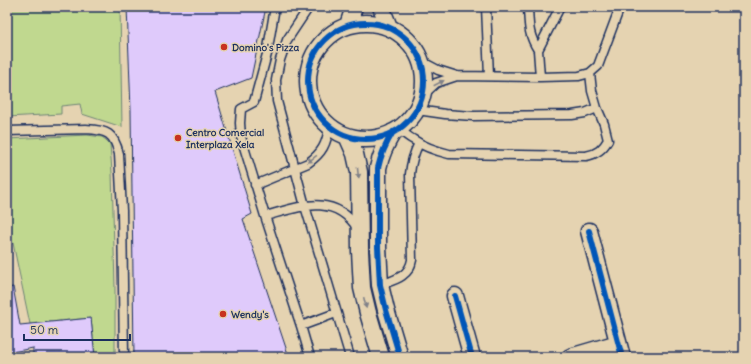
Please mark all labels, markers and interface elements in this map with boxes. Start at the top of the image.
place label: Domino's Pizza [232,41,300,54]
marker: Domino's Pizza [219,42,229,52]
one-way arrow [433,80,445,87]
place label: Centro Comercial Interplaza Xela [186,126,264,151]
marker: Centro Comercial Interplaza Xela [173,133,183,143]
one-way arrow [306,155,317,163]
one-way arrow [355,167,361,179]
one-way arrow [363,296,369,309]
place label: Wendy's [231,308,269,321]
marker: Wendy's [218,309,228,319]
scale bar [24,316,130,342]
text: 50 m [30,322,59,337]

